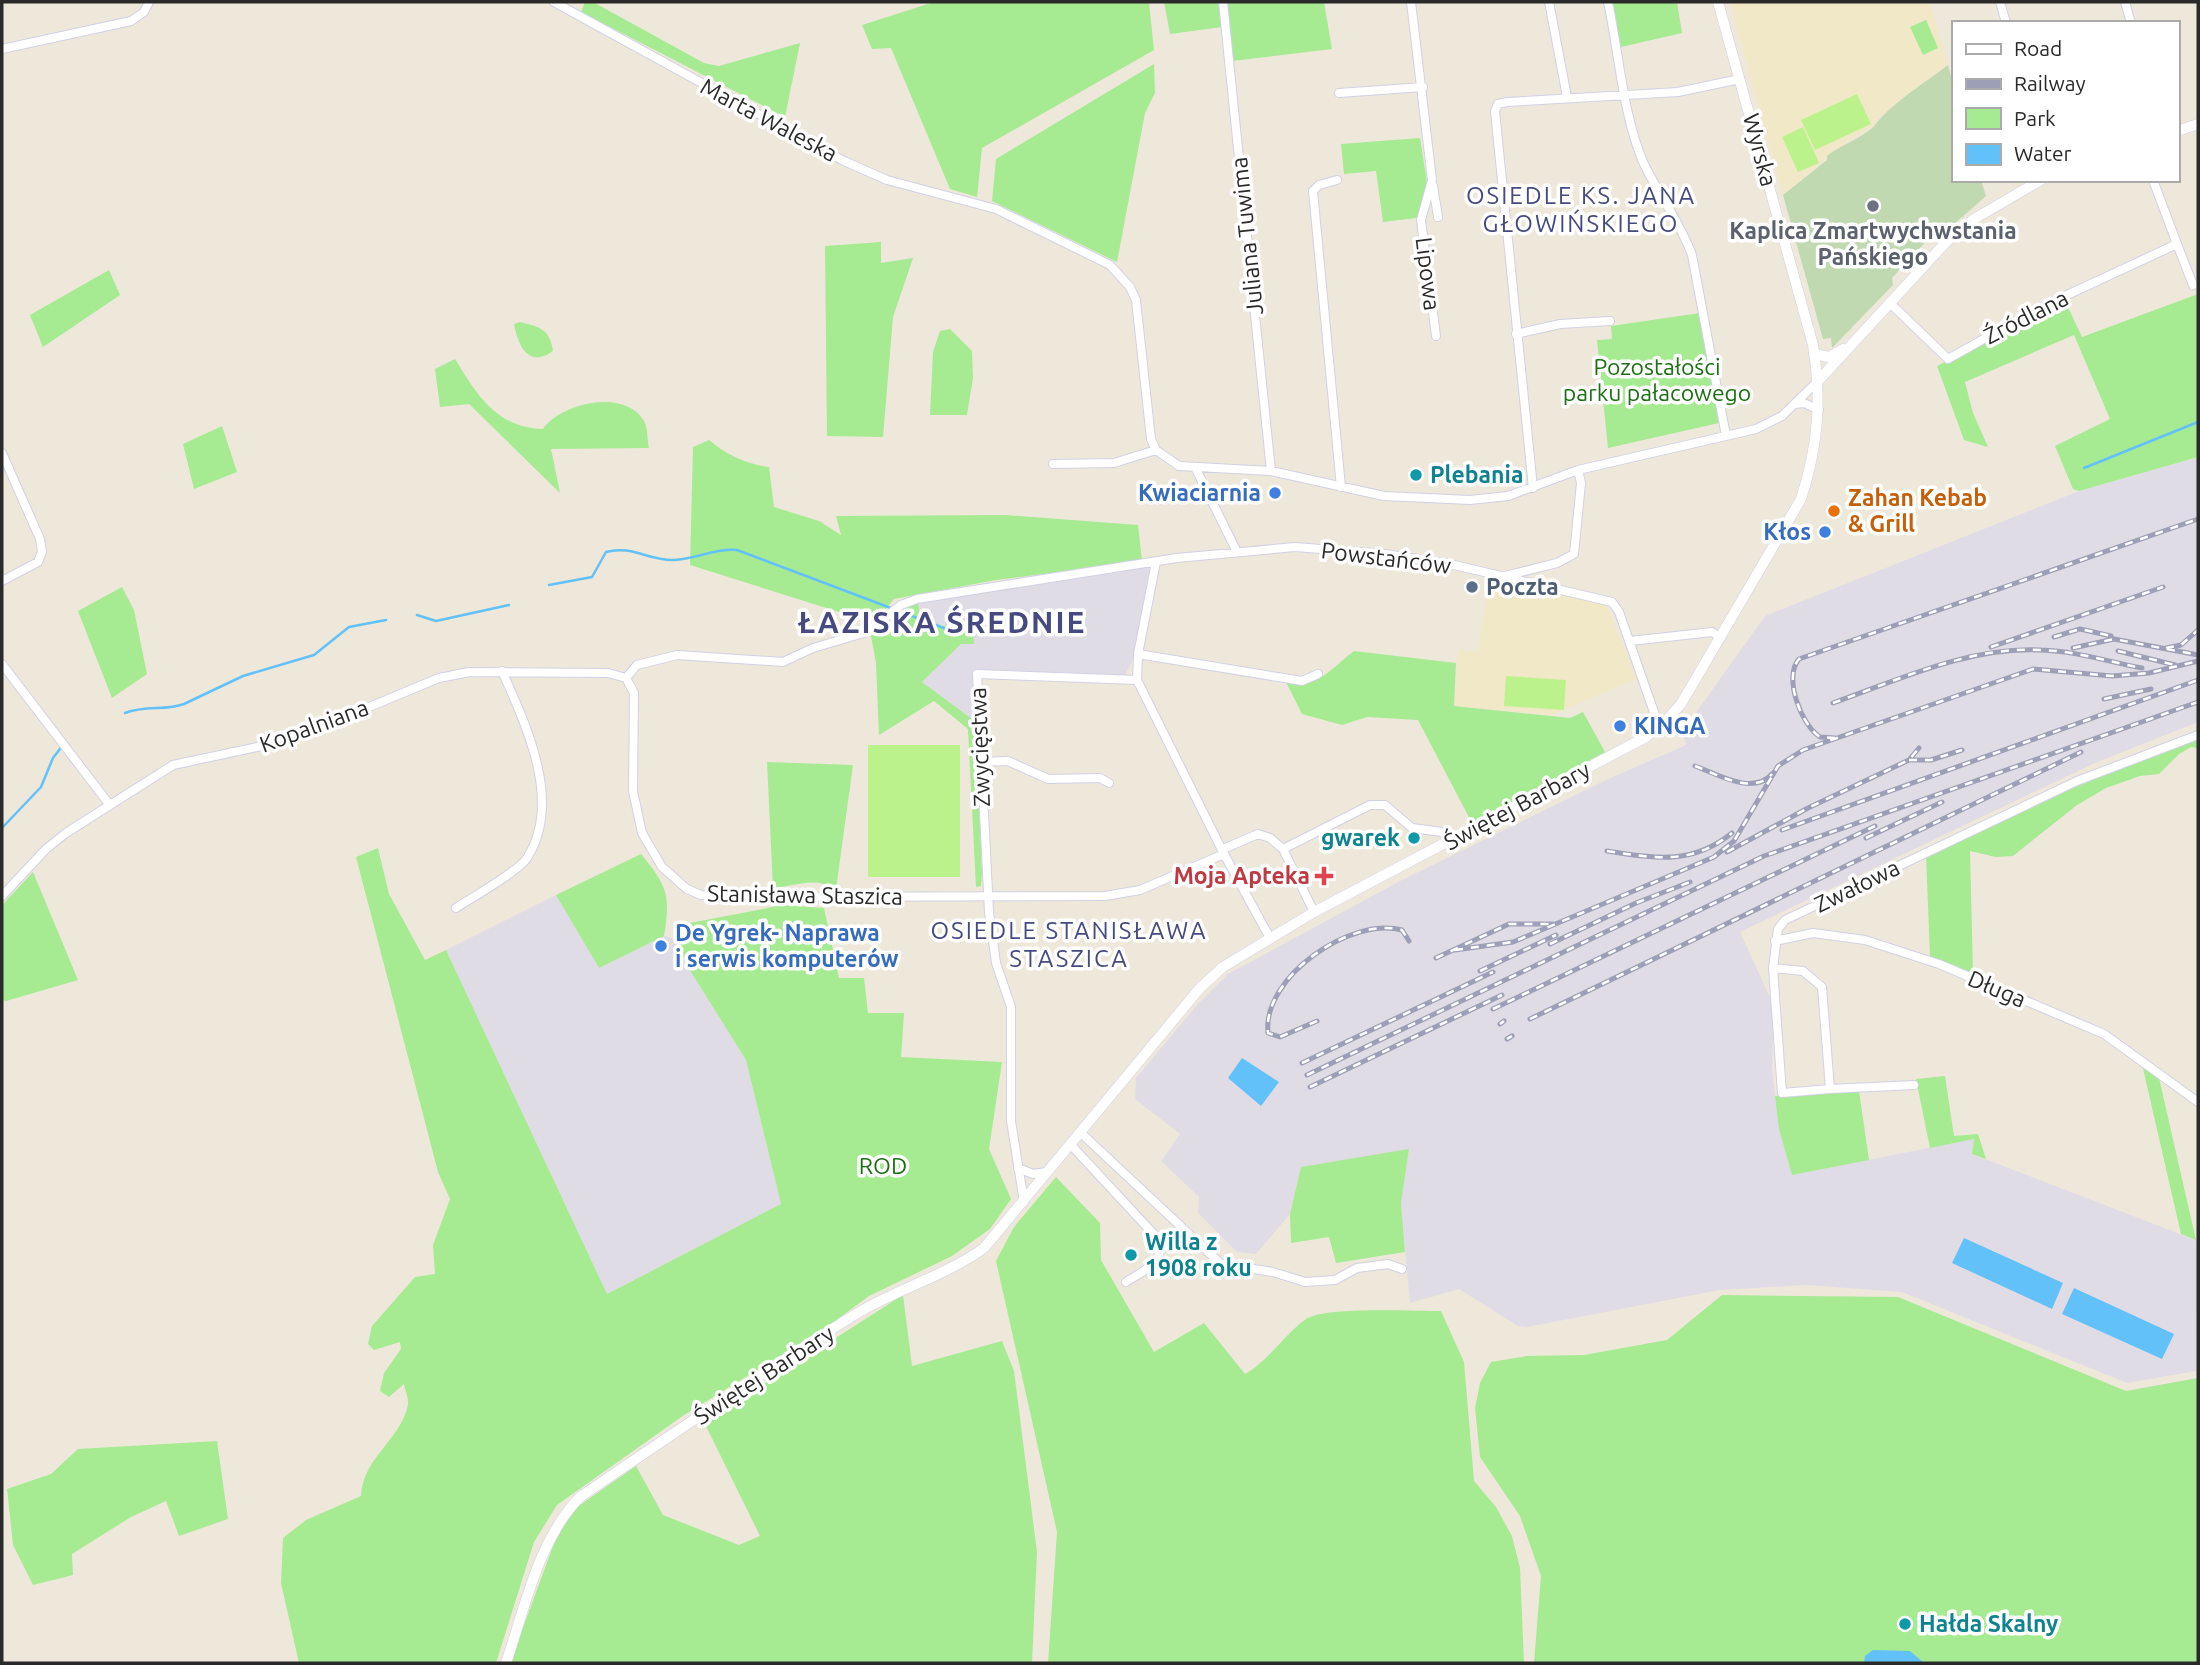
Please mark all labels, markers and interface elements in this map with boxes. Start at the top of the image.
legend [1952,21,2179,182]
text: Road [2014,36,2062,60]
text: Railway [2014,71,2086,95]
street label: Marta Waleska [697,73,842,166]
text: Park [2014,106,2056,130]
street label: Wyrska [1739,111,1782,189]
text: Water [2014,141,2072,165]
street label: Juliana Tuwima [1226,156,1267,316]
district label: OSIEDLE KS. JANA GŁOWIŃSKIEGO [1466,182,1696,237]
marker: Kaplica Zmartwychwstania Pańskiego [1865,198,1881,214]
place label: Kaplica Zmartwychwstania Pańskiego [1729,218,2017,269]
street label: Lipowa [1412,236,1445,312]
street label: Źródlana [1979,284,2072,348]
park label: Pozostałości parku pałacowego [1563,354,1751,405]
place label: Plebania [1430,462,1523,487]
marker: Plebania [1408,467,1424,483]
place label: Kwiaciarnia [1138,480,1261,505]
marker: Kwiaciarnia [1267,485,1283,501]
place label: Zahan Kebab & Grill [1848,485,1987,536]
marker: Zahan Kebab & Grill [1826,503,1842,519]
place label: Kłos [1763,519,1811,544]
marker: Kłos [1817,524,1833,540]
street label: Powstańców [1320,537,1453,578]
place label: Poczta [1486,574,1559,599]
marker: Poczta [1464,579,1480,595]
district label: ŁAZISKA ŚREDNIE [798,604,1086,639]
street label: Zwycięstwa [965,687,994,807]
street label: Kopalniana [256,694,372,757]
place label: KINGA [1634,713,1705,738]
marker: KINGA [1612,718,1628,734]
street label: Świętej Barbary [1439,756,1594,854]
place label: gwarek [1321,825,1400,850]
marker: gwarek [1406,830,1422,846]
street label: Zwałowa [1810,854,1903,917]
place label: Moja Apteka [1173,863,1310,888]
marker: Moja Apteka [1316,868,1332,884]
street label: Stanisława Staszica [707,880,903,909]
district label: OSIEDLE STANISŁAWA STASZICA [930,917,1208,972]
place label: De Ygrek- Naprawa i serwis komputerów [675,920,899,971]
marker: De Ygrek- Naprawa i serwis komputerów [653,938,669,954]
street label: Długa [1964,965,2030,1012]
park label: ROD [859,1153,907,1178]
place label: Willa z 1908 roku [1145,1229,1252,1280]
marker: Willa z 1908 roku [1123,1247,1139,1263]
street label: Świętej Barbary [689,1319,838,1429]
place label: Hałda Skalny [1919,1611,2058,1636]
marker: Hałda Skalny [1897,1616,1913,1632]

